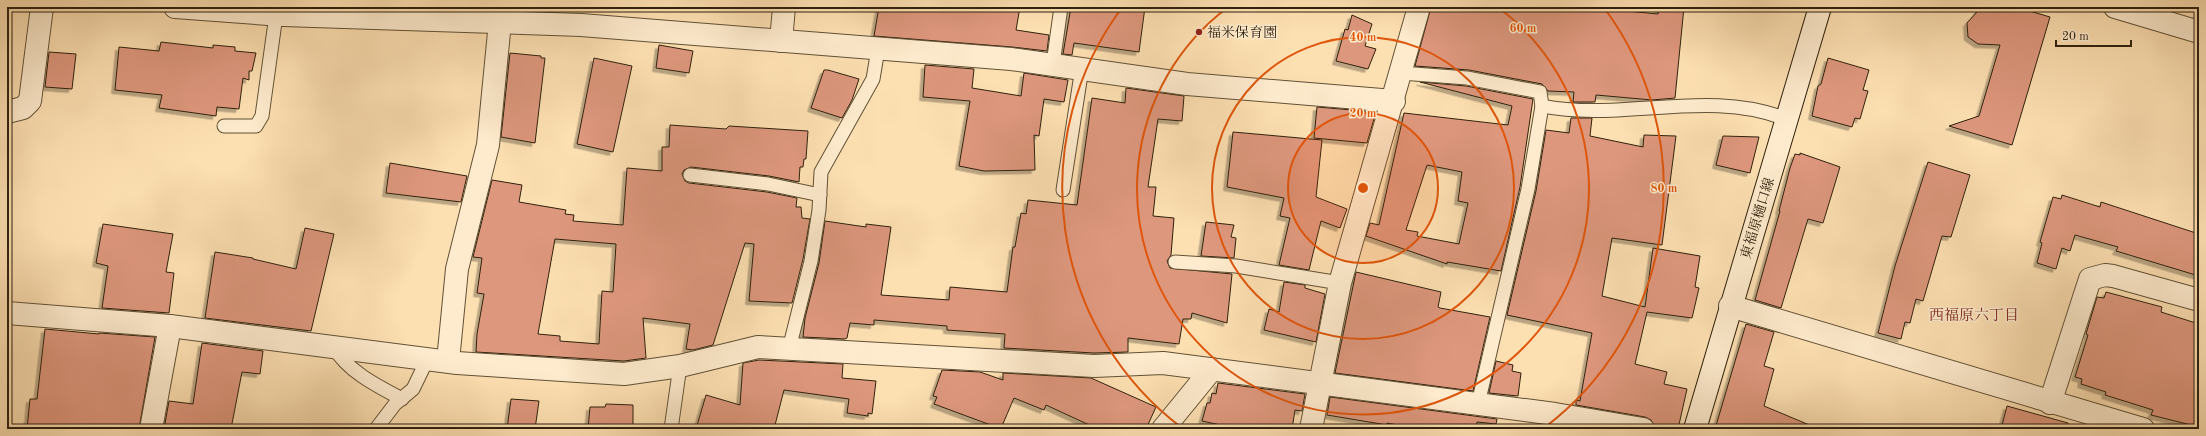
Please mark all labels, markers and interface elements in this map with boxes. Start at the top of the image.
scale bar [2056,22,2131,48]
text: 60 m [1510,23,1537,35]
place label: 福米保育園 [1207,25,1277,40]
marker: 福米保育園 [1194,27,1204,37]
text: 20 m [2062,31,2089,43]
text: 40 m [1350,32,1377,44]
text: 20 m [1350,108,1377,120]
street label: 東福原樋口線 [1738,176,1777,261]
centre of rings [1356,181,1370,195]
text: 80 m [1651,183,1678,195]
district label: 西福原六丁目 [1929,307,2019,324]

